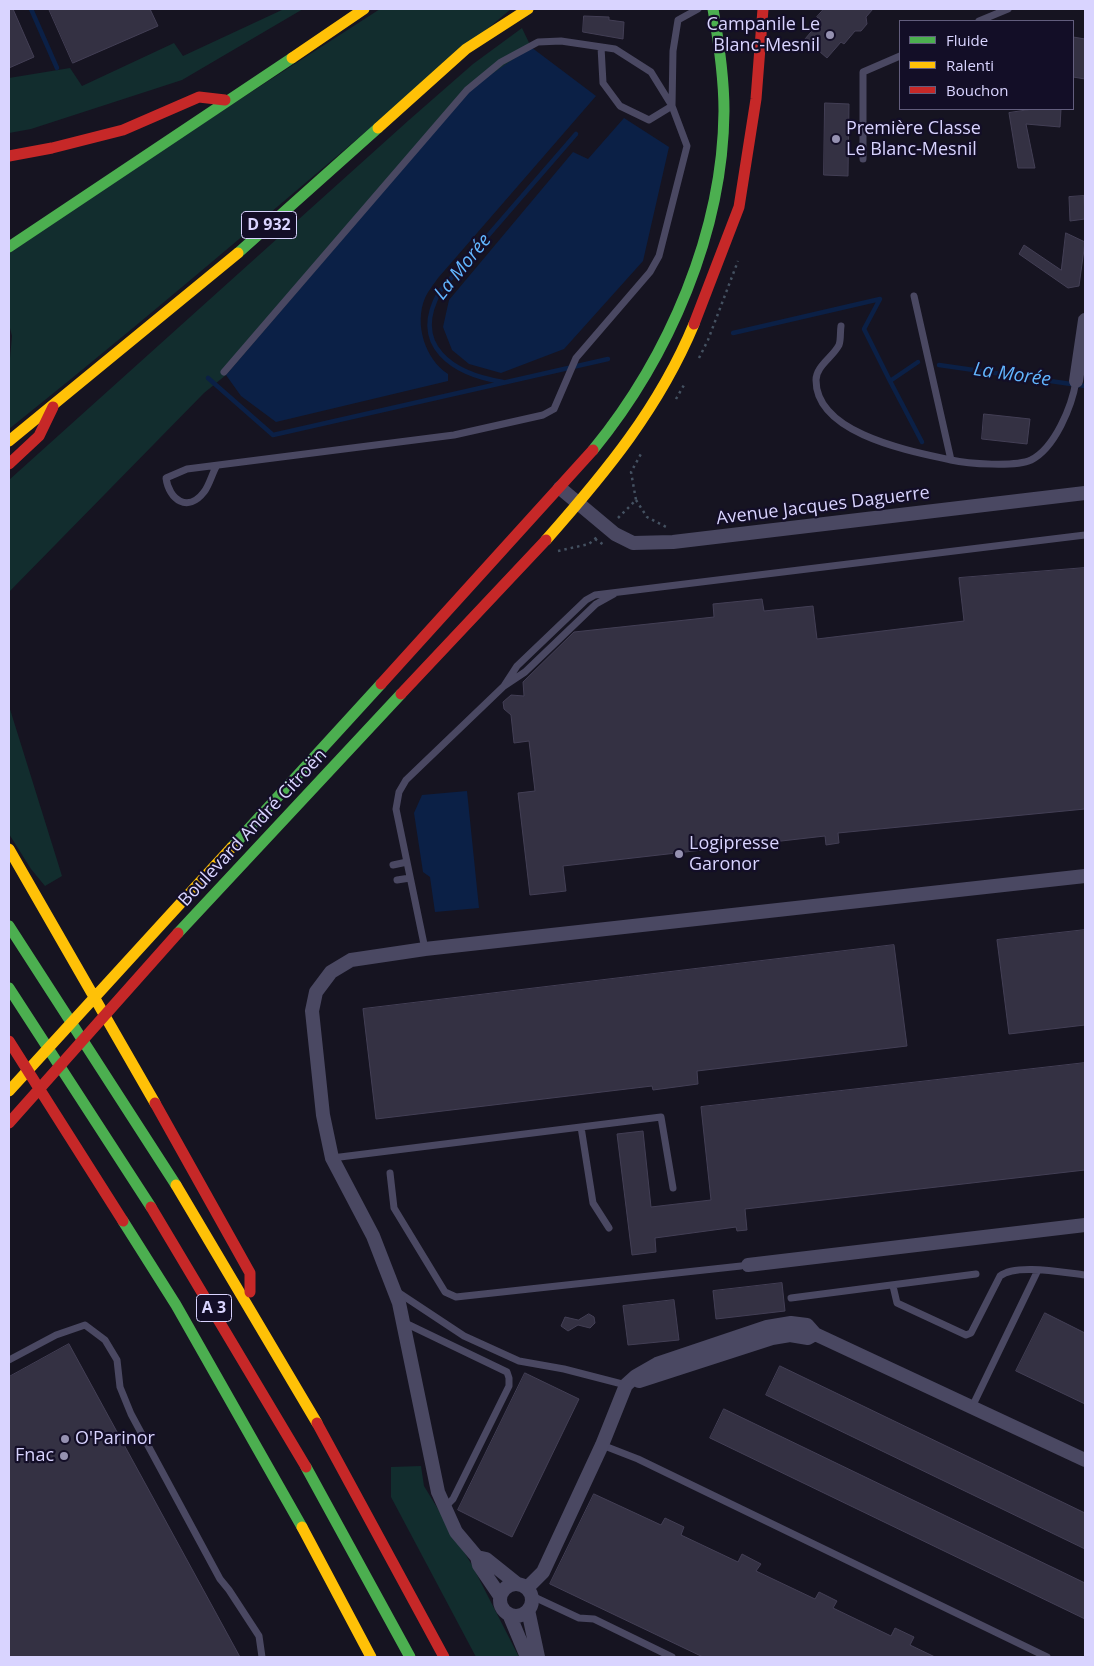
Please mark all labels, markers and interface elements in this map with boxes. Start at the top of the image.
place label: Campanile Le Blanc-Mesnil [707,14,820,56]
legend [899,20,1074,110]
marker: Campanile Le Blanc-Mesnil [824,29,836,41]
text: Fluide [946,30,988,50]
text: Ralenti [946,55,994,75]
text: Bouchon [946,80,1009,100]
place label: Première Classe Le Blanc-Mesnil [846,118,981,160]
marker: Première Classe Le Blanc-Mesnil [830,133,842,145]
road number: D 932 [242,212,296,238]
water label: La Morée [430,230,496,304]
water label: La Morée [972,358,1052,392]
street label: Avenue Jacques Daguerre [715,482,931,530]
street label: Boulevard André Citroën [174,745,332,911]
place label: Logipresse Garonor [689,833,779,876]
marker: Logipresse Garonor [673,848,685,860]
road number: A 3 [196,1295,232,1322]
place label: O'Parinor [75,1428,155,1450]
marker: O'Parinor [59,1433,71,1445]
place label: Fnac [15,1445,54,1467]
marker: Fnac [58,1450,70,1462]

